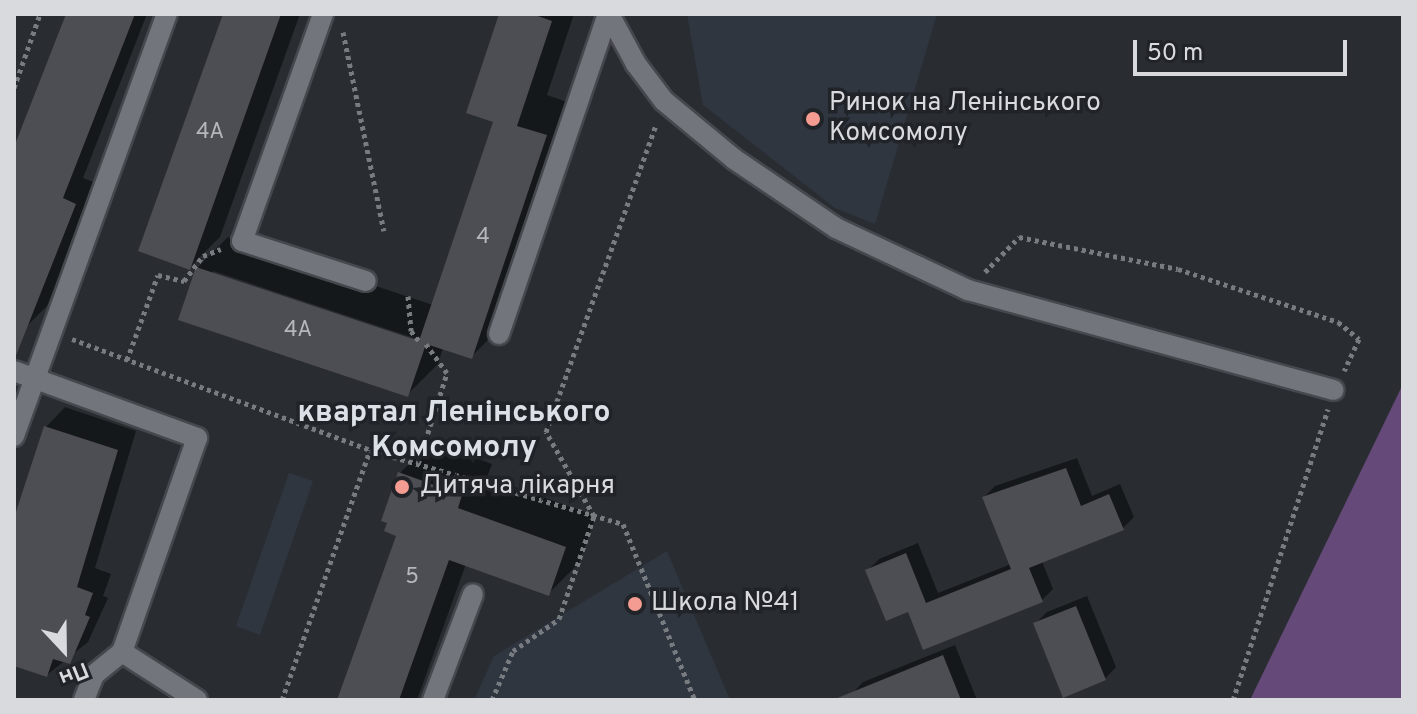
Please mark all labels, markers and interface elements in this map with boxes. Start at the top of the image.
scale bar [1137,24,1351,74]
text: 50 m [1147,39,1203,69]
place label: Ринок на Ленінського Комсомолу [829,88,1101,150]
marker: Ринок на Ленінського Комсомолу [804,110,822,128]
house number: 4А [196,120,224,146]
house number: 4 [476,225,490,251]
house number: 4А [284,318,312,344]
district label: квартал Ленінського Комсомолу [297,396,611,466]
place label: Дитяча лікарня [420,471,615,503]
marker: Дитяча лікарня [391,476,413,498]
house number: 5 [405,565,419,591]
place label: Школа №41 [651,588,799,620]
marker: Школа №41 [626,595,644,613]
north arrow [24,610,104,690]
text: Пн [54,655,92,691]

